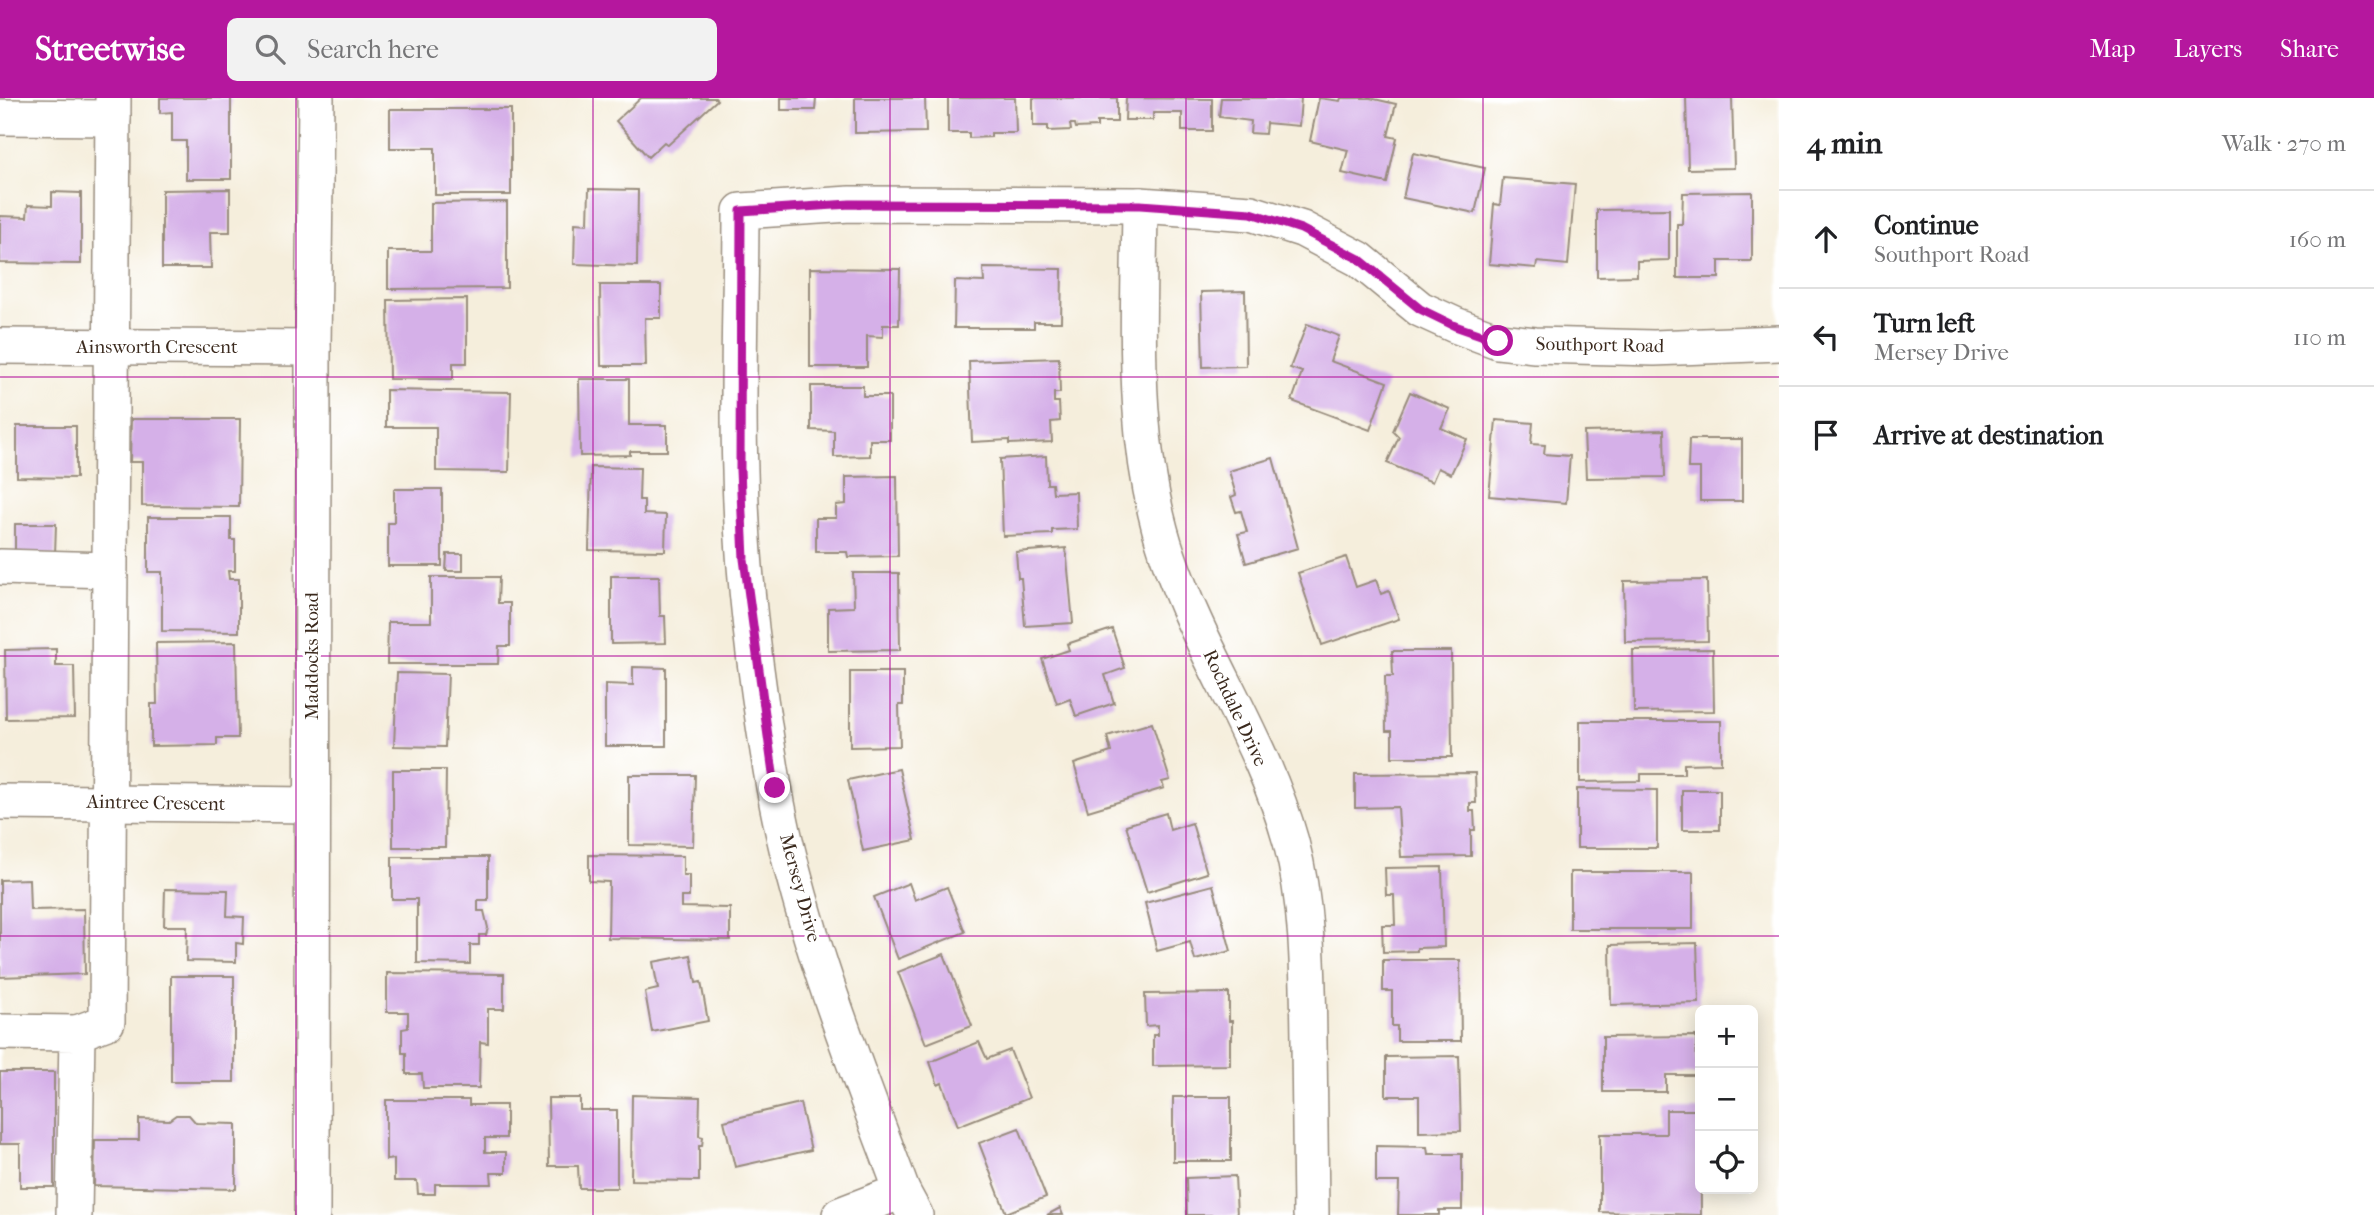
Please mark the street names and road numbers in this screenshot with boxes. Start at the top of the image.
street label: Southport Road [1536,333,1665,357]
street label: Ainsworth Crescent [75,336,238,358]
street label: Maddocks Road [301,591,323,720]
street label: Rochdale Drive [1198,646,1272,770]
street label: Aintree Crescent [85,791,226,815]
street label: Mersey Drive [775,831,825,945]

